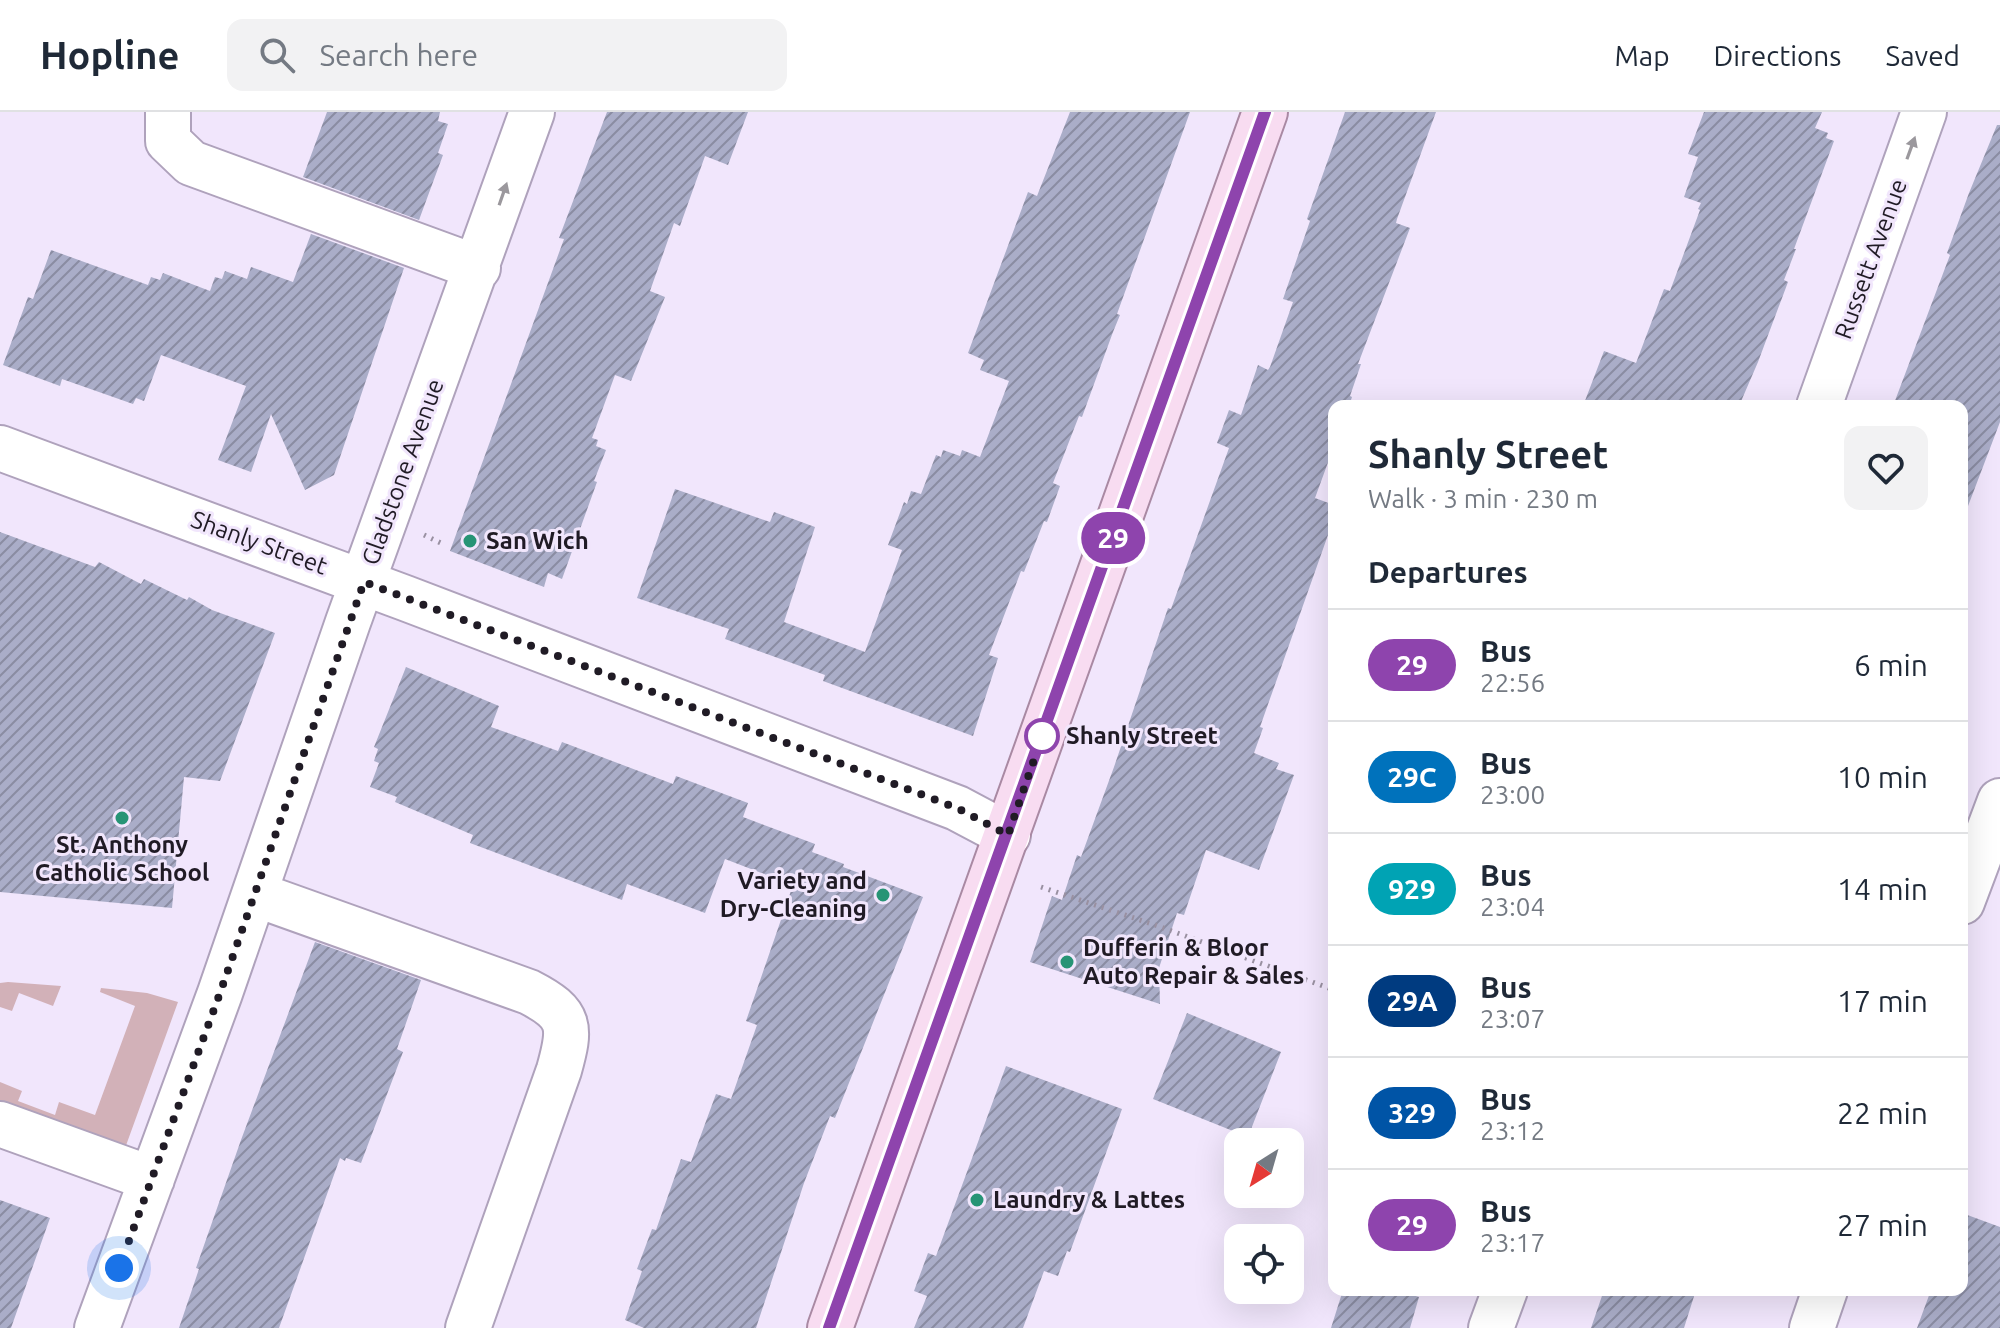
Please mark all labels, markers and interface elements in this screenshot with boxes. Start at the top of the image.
search box [227,19,787,91]
icon: search [255,33,299,77]
text: Hopline [40,34,179,76]
text: Search here [319,38,478,72]
text: Map [1614,40,1670,71]
text: Directions [1714,40,1841,71]
text: Saved [1885,40,1960,71]
one-way arrow [1905,136,1918,160]
street label: Russett Avenue [1829,175,1912,342]
one-way arrow [497,182,509,206]
street label: Gladstone Avenue [356,375,449,568]
button: heart [1844,426,1928,510]
text: Shanly Street [1368,433,1609,475]
text: Walk · 3 min · 230 m [1368,484,1598,513]
street label: Shanly Street [188,505,331,580]
line badge: 29 [1077,512,1149,564]
text: 29 [1097,522,1129,553]
place label: San Wich [486,527,589,554]
marker: San Wich [461,532,479,550]
text: Departures [1368,555,1528,589]
text: Bus [1480,634,1532,668]
text: 6 min [1854,648,1928,682]
text: 29 [1396,649,1428,680]
text: 22:56 [1480,668,1545,697]
marker: Shanly Street [1025,719,1059,753]
place label: Shanly Street [1066,722,1218,749]
text: Bus [1480,746,1532,780]
text: 10 min [1837,760,1928,794]
text: 29C [1387,761,1437,792]
text: 23:00 [1480,780,1545,809]
marker: St. Anthony Catholic School [113,809,131,827]
place label: St. Anthony Catholic School [35,831,209,886]
text: Bus [1480,858,1532,892]
place label: Variety and Dry-Cleaning [720,867,867,922]
text: 14 min [1837,872,1928,906]
text: 929 [1388,873,1436,904]
marker: Variety and Dry-Cleaning [874,886,892,904]
text: 23:04 [1480,892,1545,921]
place label: Dufferin & Bloor Auto Repair & Sales [1083,934,1304,989]
marker: Dufferin & Bloor Auto Repair & Sales [1058,953,1076,971]
text: Bus [1480,970,1532,1004]
text: 17 min [1837,984,1928,1018]
text: 29A [1386,985,1438,1016]
text: 23:07 [1480,1004,1545,1033]
text: Bus [1480,1082,1532,1116]
text: 22 min [1837,1096,1928,1130]
text: 329 [1388,1097,1436,1128]
text: 23:12 [1480,1116,1545,1145]
north arrow [1224,1128,1304,1208]
map controls [1224,1128,1304,1304]
place label: Laundry & Lattes [993,1186,1185,1213]
marker: Laundry & Lattes [968,1191,986,1209]
text: Bus [1480,1194,1532,1228]
text: 27 min [1837,1208,1928,1242]
text: 29 [1396,1209,1428,1240]
button: locate [1224,1224,1304,1304]
text: 23:17 [1480,1228,1545,1257]
your location [99,1248,139,1288]

